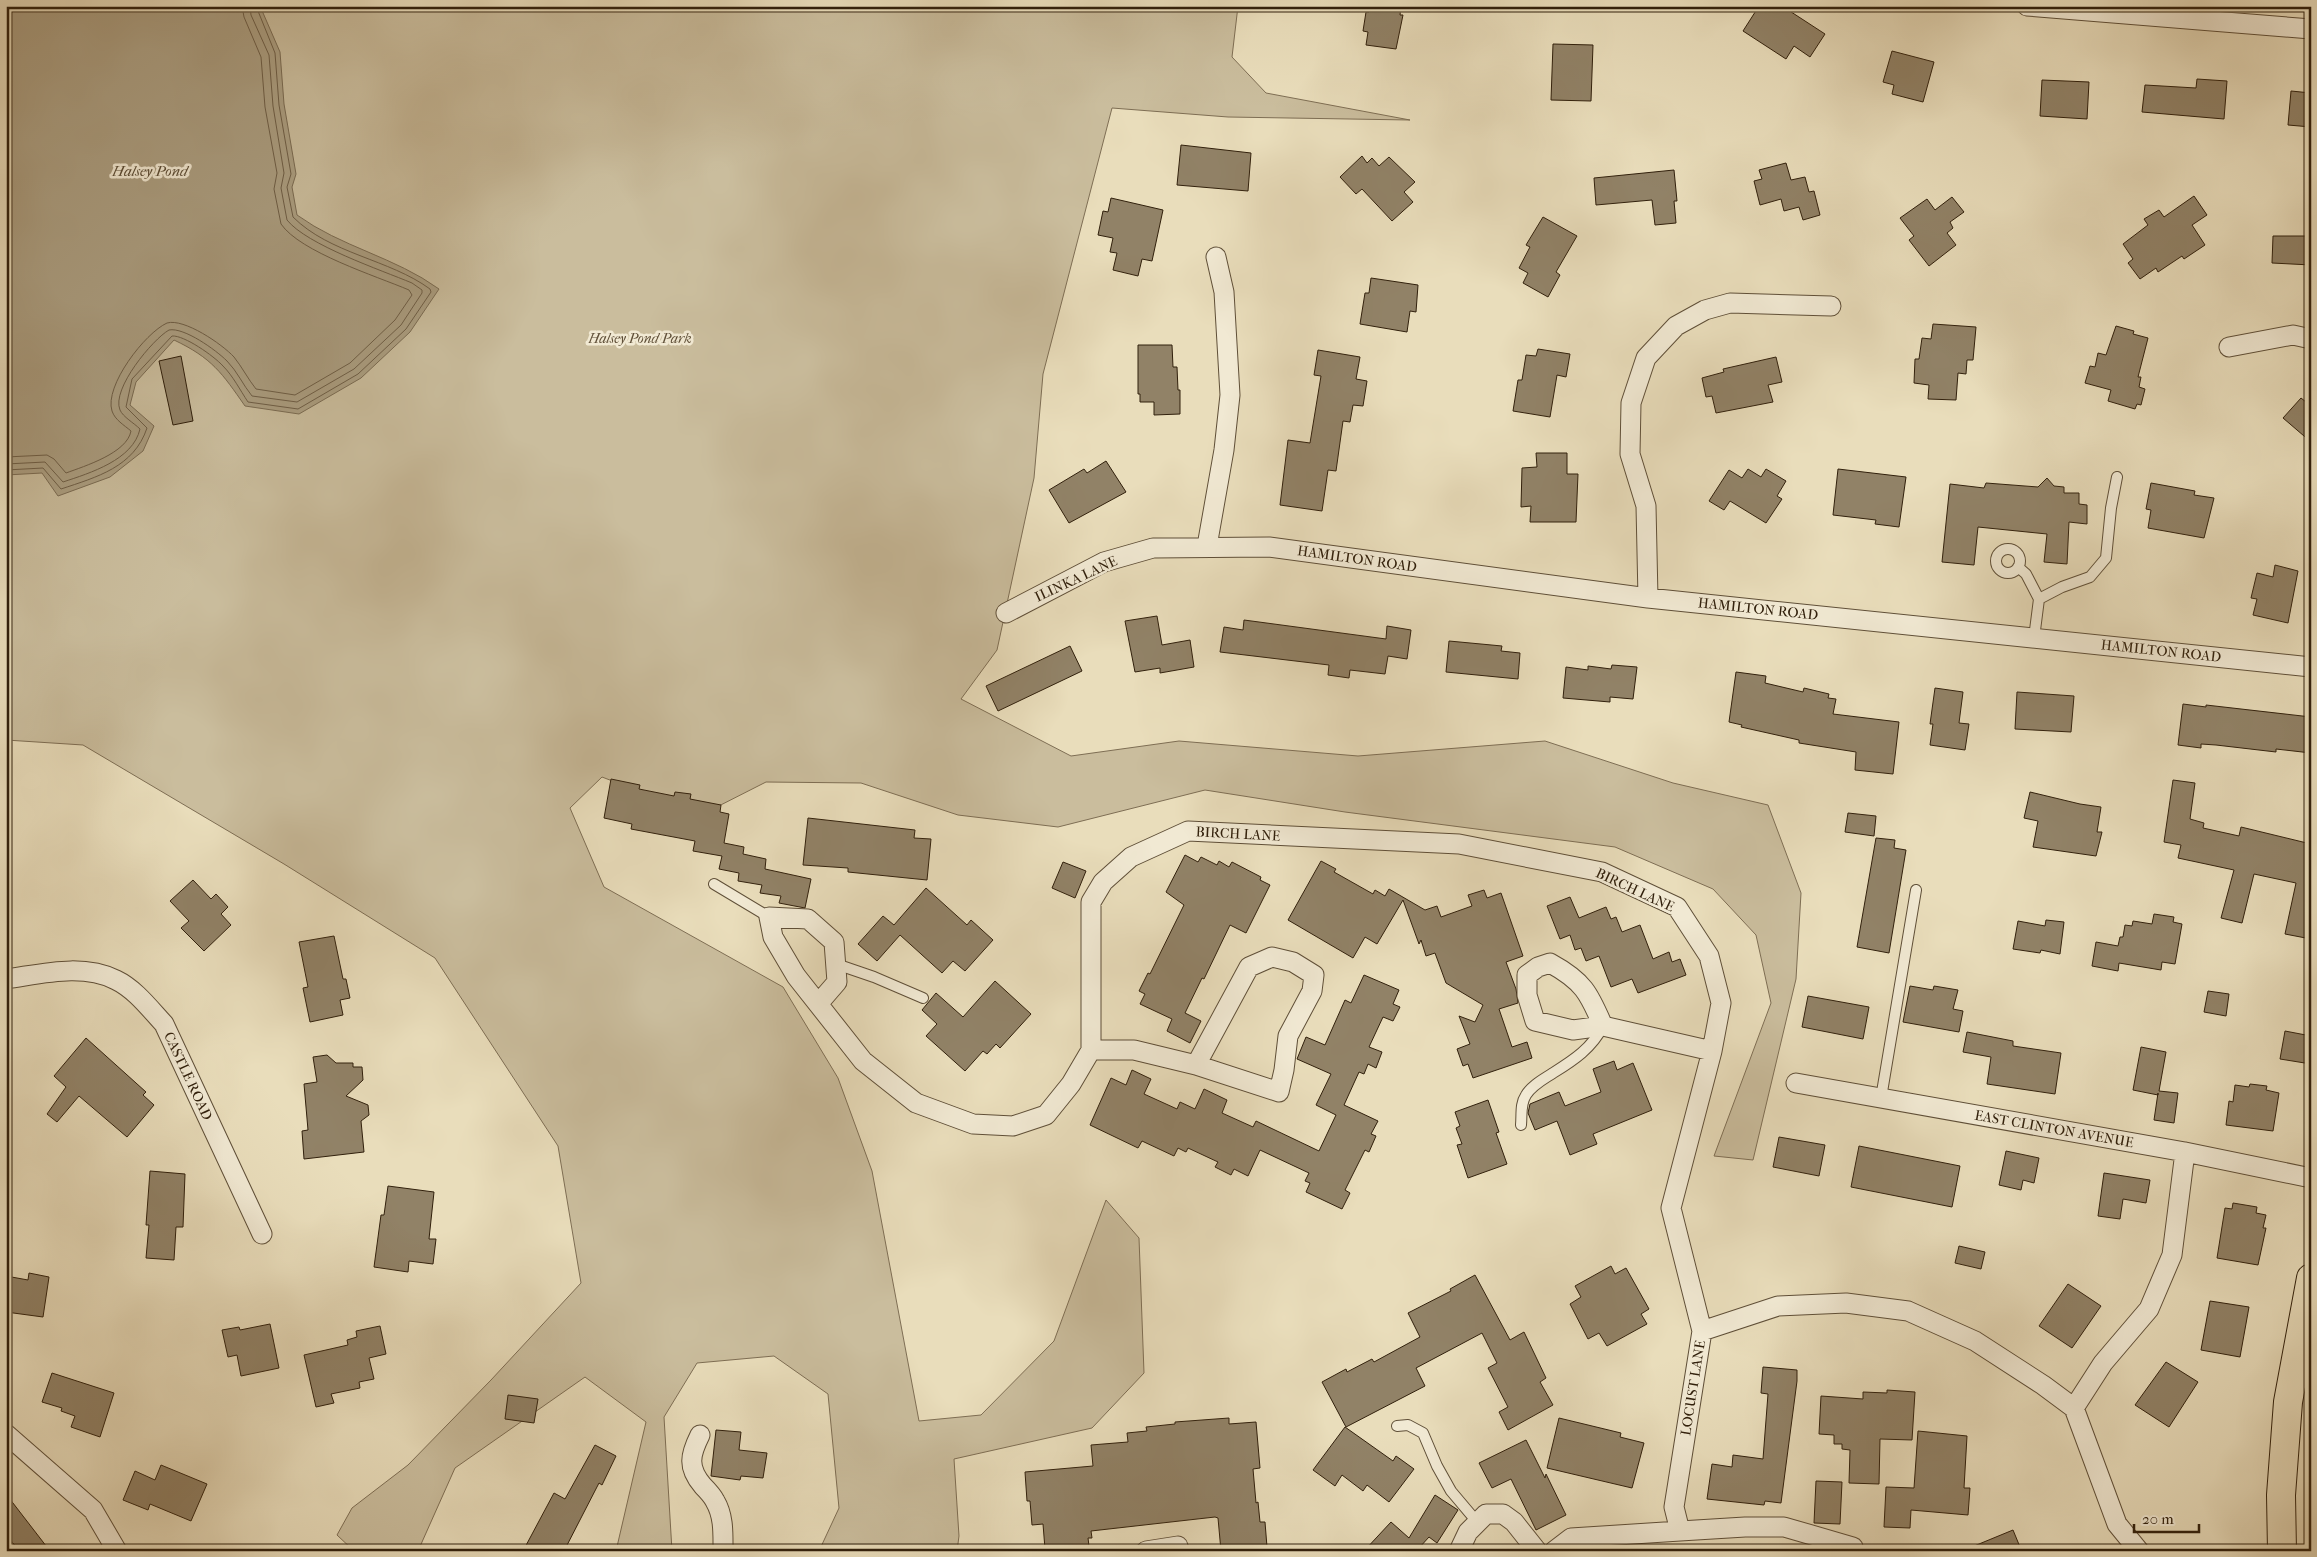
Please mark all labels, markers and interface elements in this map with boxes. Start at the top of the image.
water label: Halsey Pond [111,162,190,180]
park label: Halsey Pond Park [587,330,692,347]
street label: HAMILTON ROAD [1296,542,1418,576]
street label: ILINKA LANE [1032,552,1120,606]
street label: HAMILTON ROAD [1697,594,1819,624]
street label: HAMILTON ROAD [2100,636,2222,666]
street label: BIRCH LANE [1195,823,1281,845]
street label: BIRCH LANE [1593,864,1677,916]
street label: CASTLE ROAD [160,1029,216,1123]
street label: EAST CLINTON AVENUE [1973,1107,2135,1151]
street label: LOCUST LANE [1677,1339,1709,1437]
scale bar [2134,1502,2200,1534]
text: 20 m [2142,1510,2174,1528]

